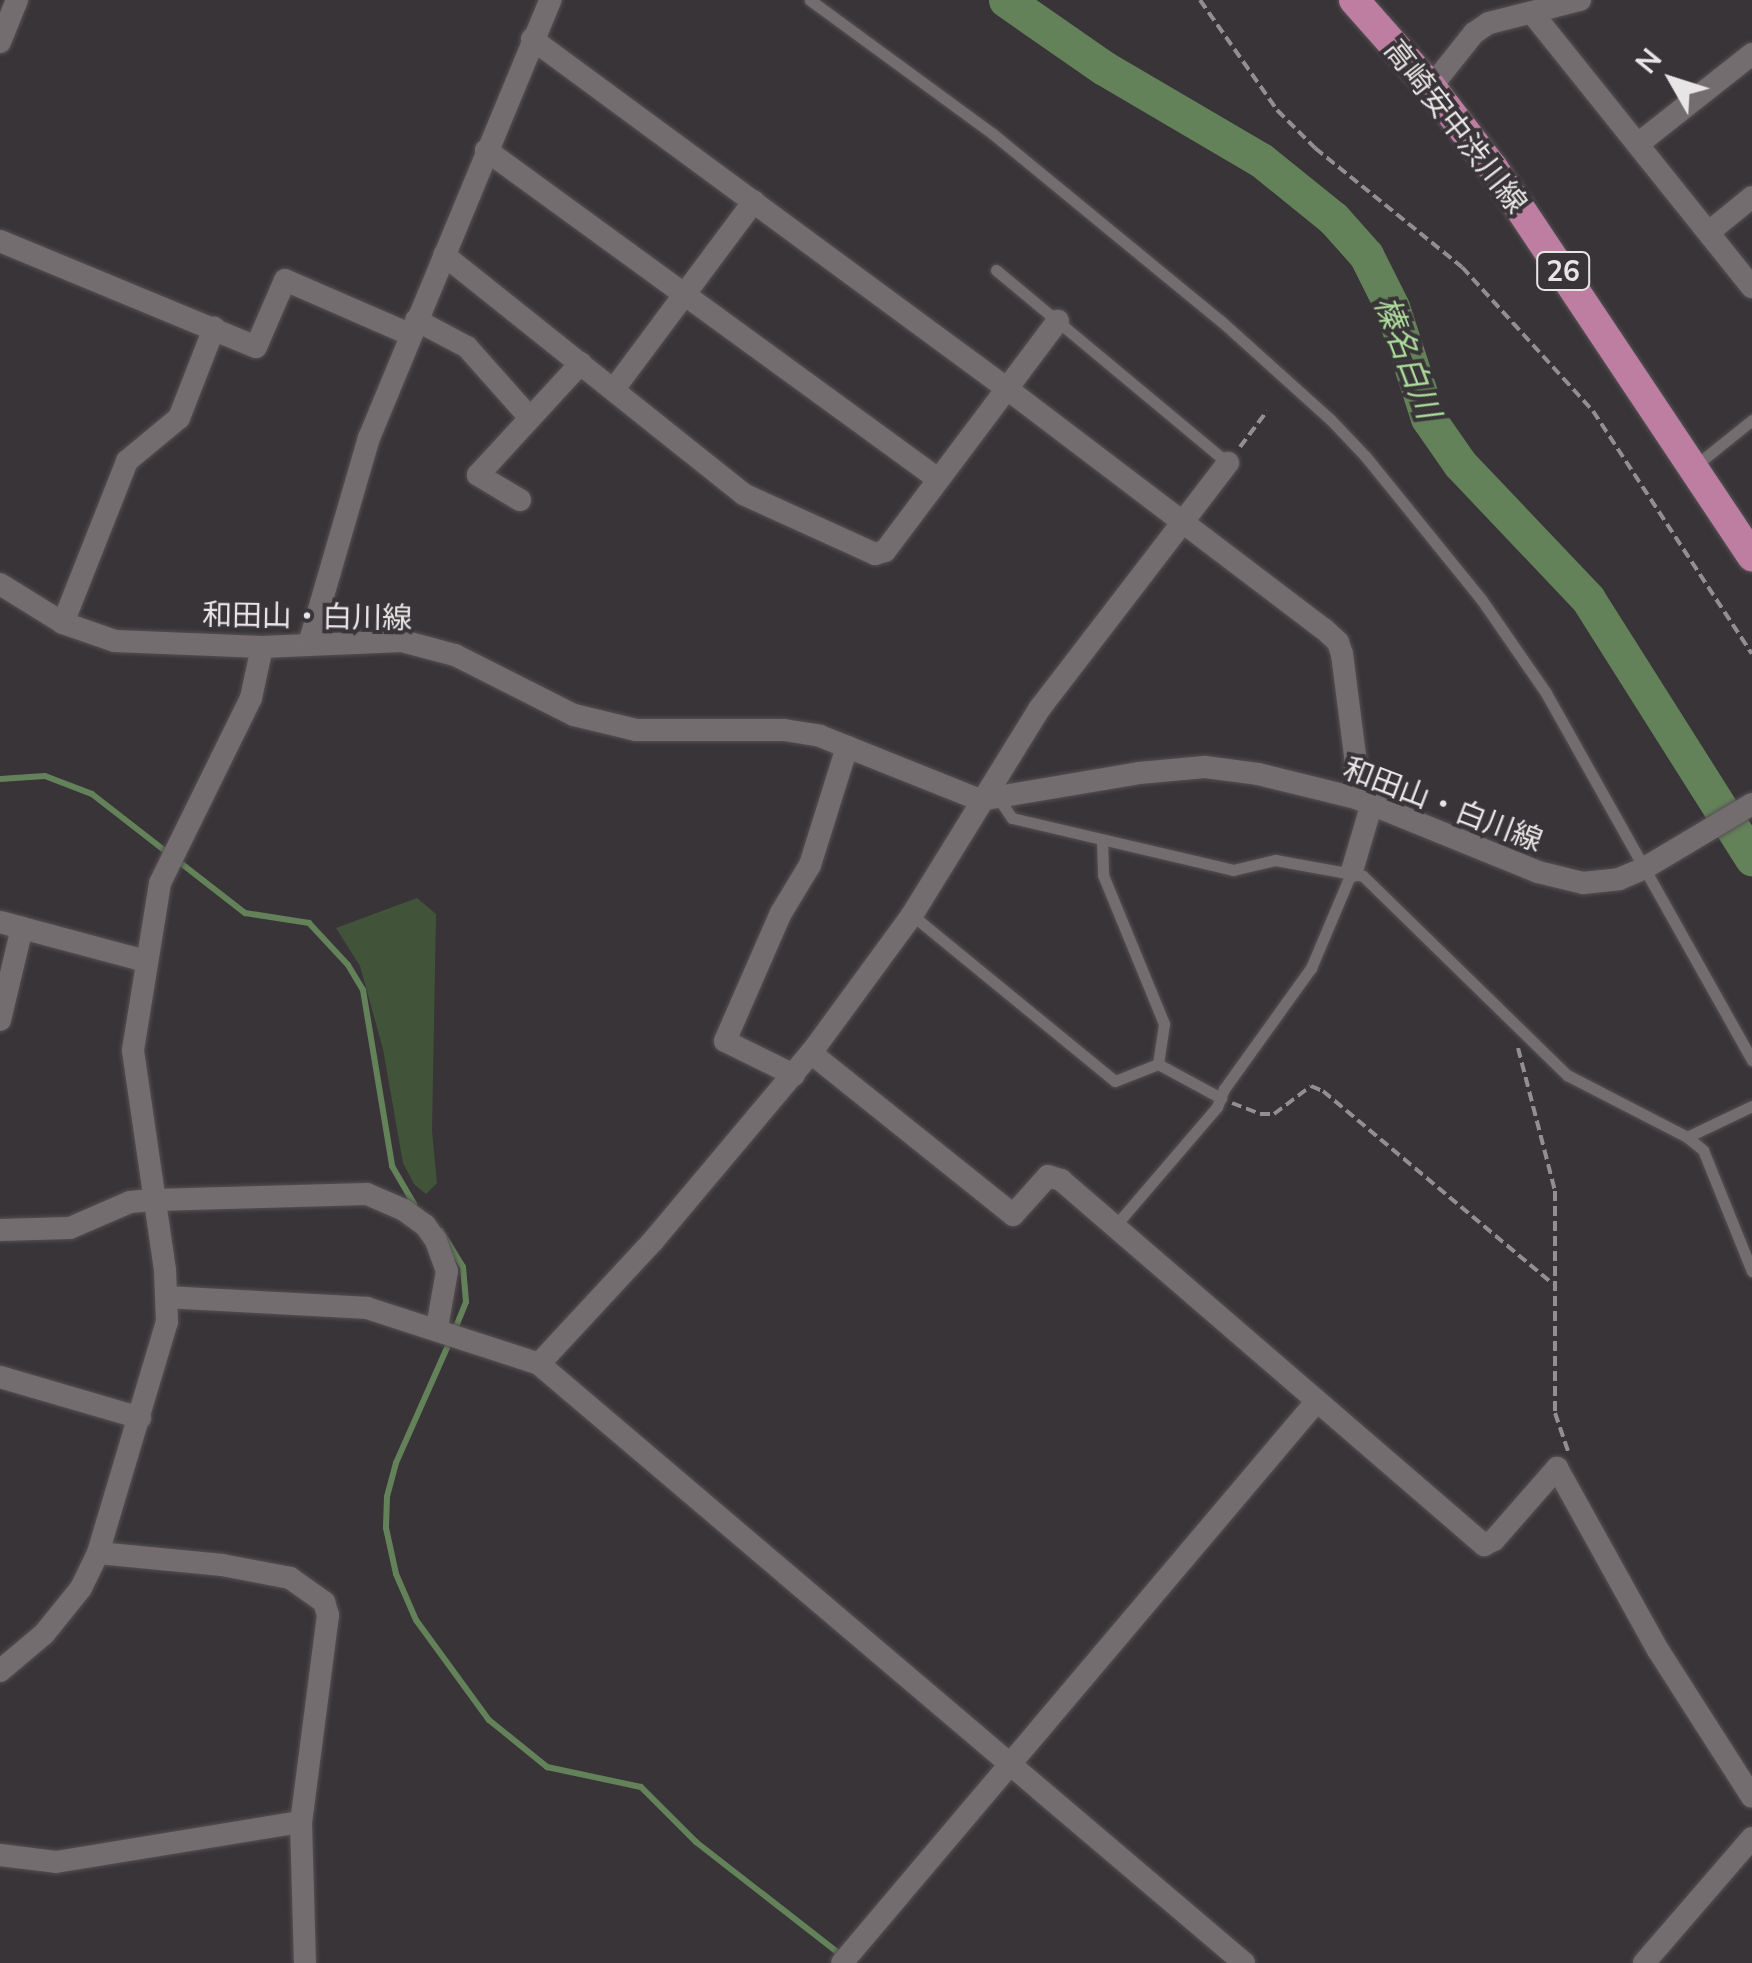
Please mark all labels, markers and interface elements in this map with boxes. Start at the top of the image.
north arrow [1622,30,1722,130]
street label: 高崎安中渋川線 [1377,32,1535,220]
text: N [1628,42,1669,80]
road number: 26 [1536,248,1590,294]
water label: 榛名白川 [1367,290,1449,424]
street label: 和田山・白川線 [202,596,412,636]
street label: 和田山・白川線 [1339,750,1547,858]

